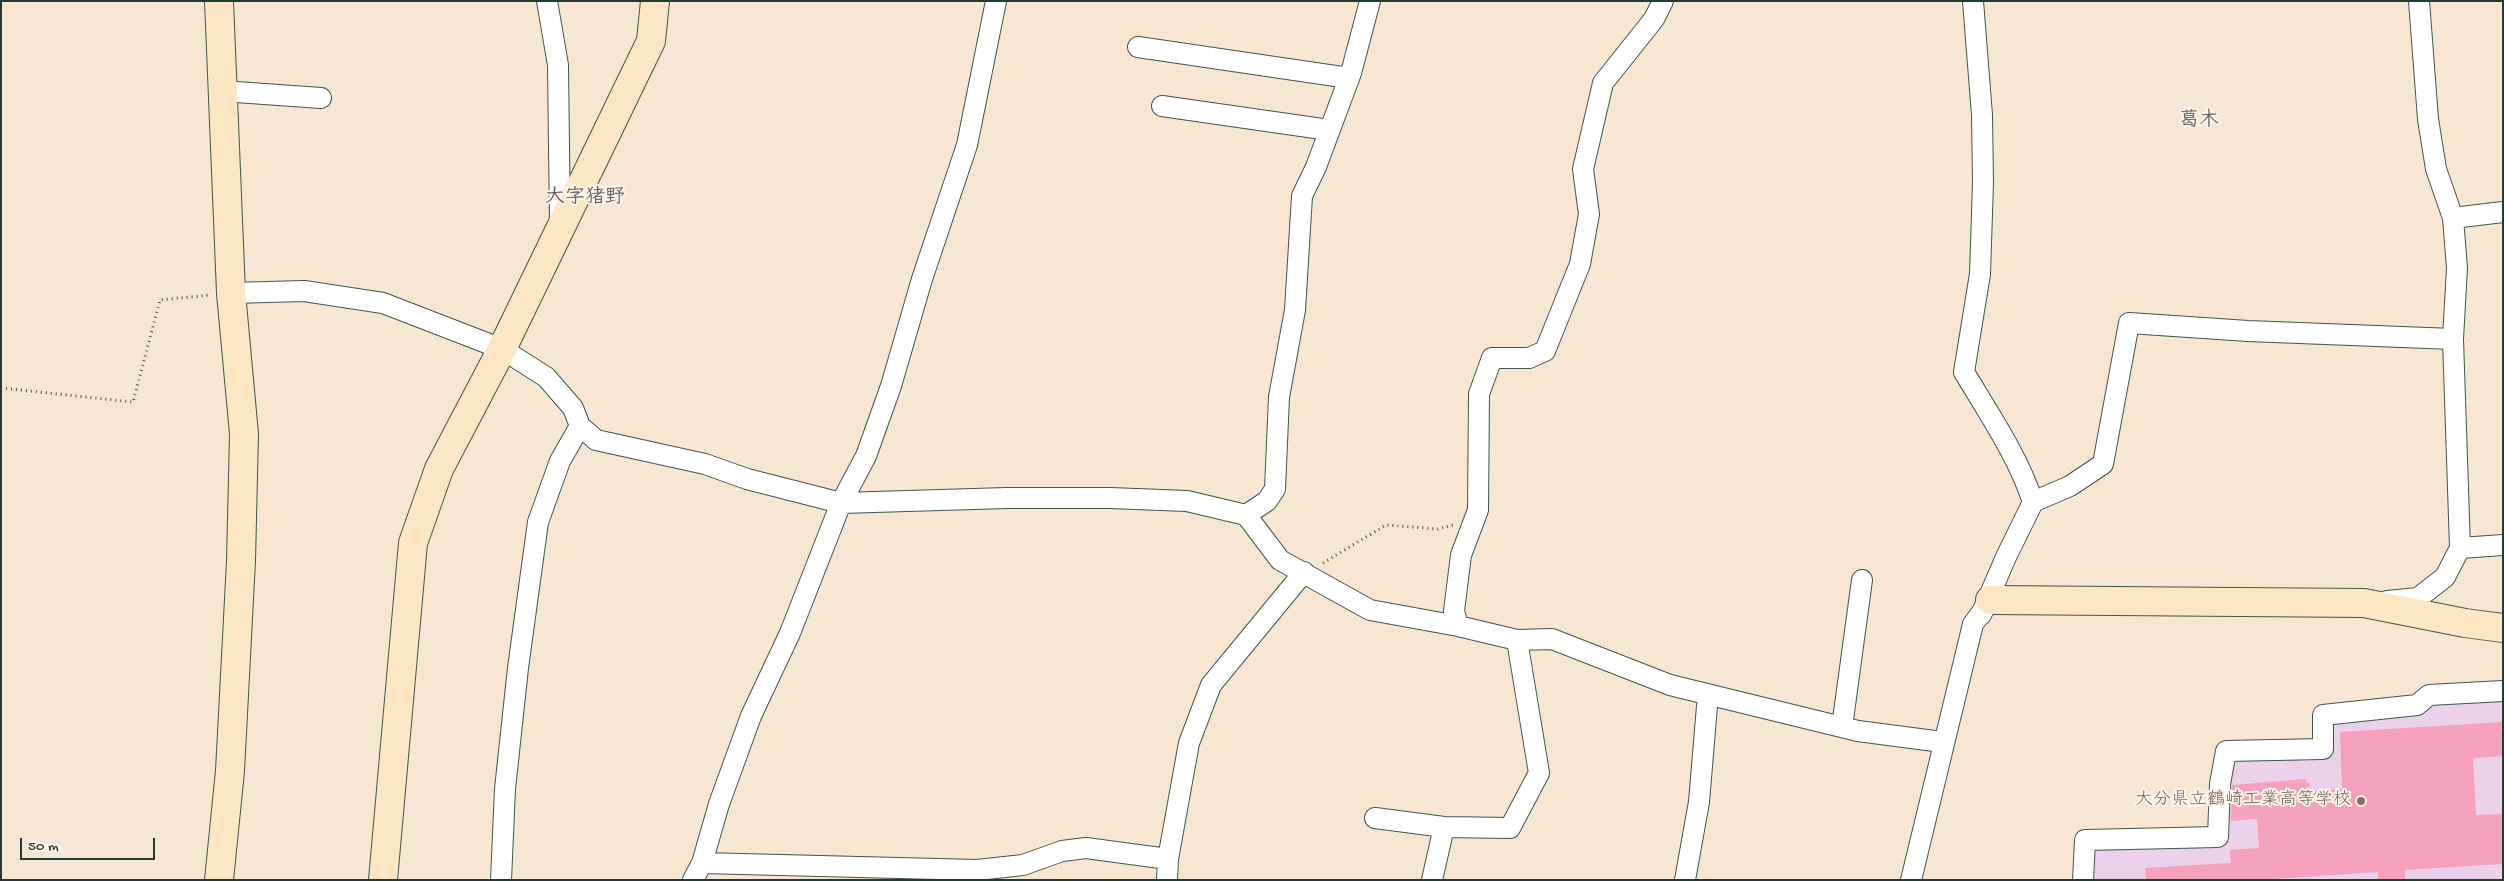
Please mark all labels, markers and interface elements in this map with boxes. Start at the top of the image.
district label: 葛木 [2179,110,2219,134]
district label: 大字猪野 [545,187,625,211]
place label: 大分県立鶴崎工業高等学校 [2135,790,2351,812]
marker: 大分県立鶴崎工業高等学校 [2355,795,2367,807]
scale bar [22,828,158,860]
text: 50 m [28,838,59,856]

